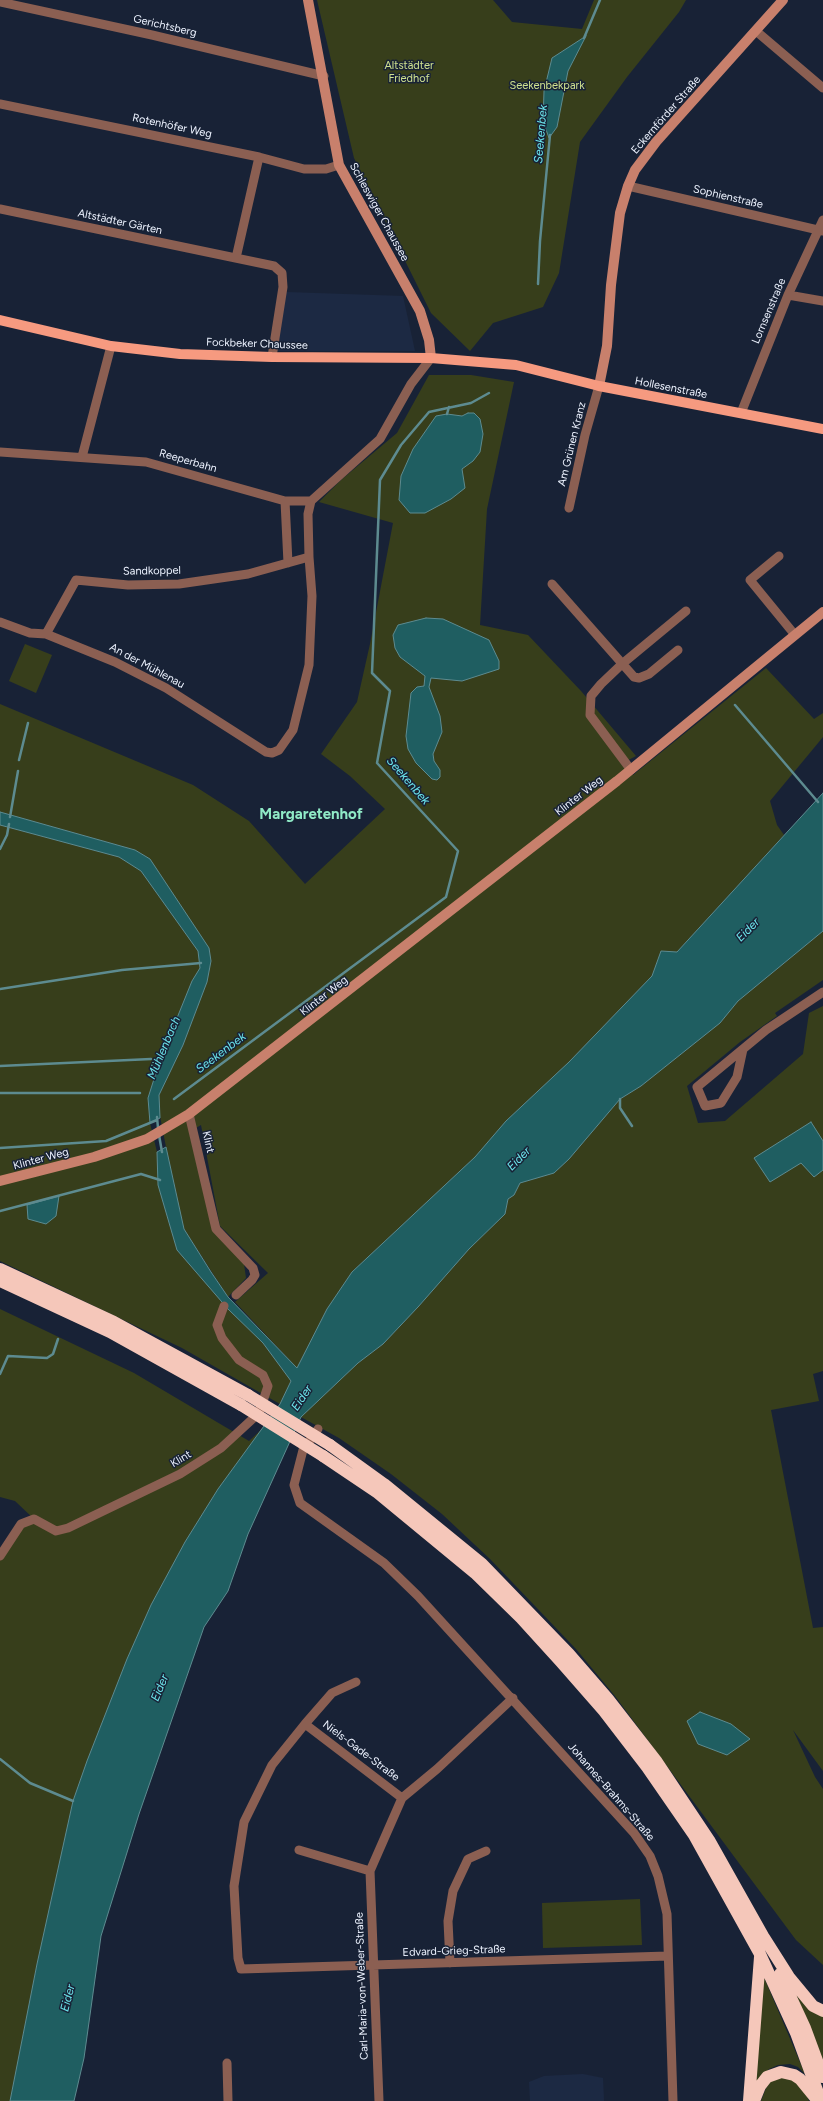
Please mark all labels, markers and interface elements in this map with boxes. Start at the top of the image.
street label: Gerichtsberg [132,12,198,40]
park label: Altstädter Friedhof [384,59,434,85]
street label: Eckernförder Straße [629,73,703,157]
park label: Seekenbekpark [509,79,585,93]
water label: Seekenbek [531,104,551,164]
street label: Rotenhöfer Weg [131,111,213,141]
street label: Schleswiger Chaussee [346,160,412,264]
street label: Sophienstraße [692,183,764,211]
street label: Altstädter Gärten [77,207,163,237]
street label: Lornsenstraße [749,276,789,346]
street label: Fockbeker Chaussee [206,336,308,352]
street label: Hollesenstraße [634,375,708,401]
street label: Am Grünen Kranz [555,401,589,487]
street label: Reeperbahn [158,446,218,476]
street label: Sandkoppel [123,564,181,578]
street label: An der Mühlenau [107,641,187,691]
water label: Seekenbek [383,754,433,808]
street label: Klinter Weg [552,773,606,819]
district label: Margaretenhof [259,806,363,824]
water label: Eider [733,915,763,945]
street label: Klinter Weg [297,973,351,1019]
water label: Mühlenbach [144,1014,184,1082]
water label: Seekenbek [193,1030,249,1076]
street label: Klint [199,1130,217,1154]
water label: Eider [504,1144,534,1174]
street label: Klinter Weg [12,1145,70,1173]
water label: Eider [288,1383,316,1413]
street label: Klint [168,1448,194,1470]
water label: Eider [148,1673,172,1703]
street label: Niels-Gade-Straße [320,1718,402,1784]
street label: Johannes-Brahms-Straße [565,1740,657,1844]
street label: Carl-Maria-von-Weber-Straße [353,1912,371,2060]
street label: Edvard-Grieg-Straße [402,1943,506,1959]
water label: Eider [58,1983,78,2013]

